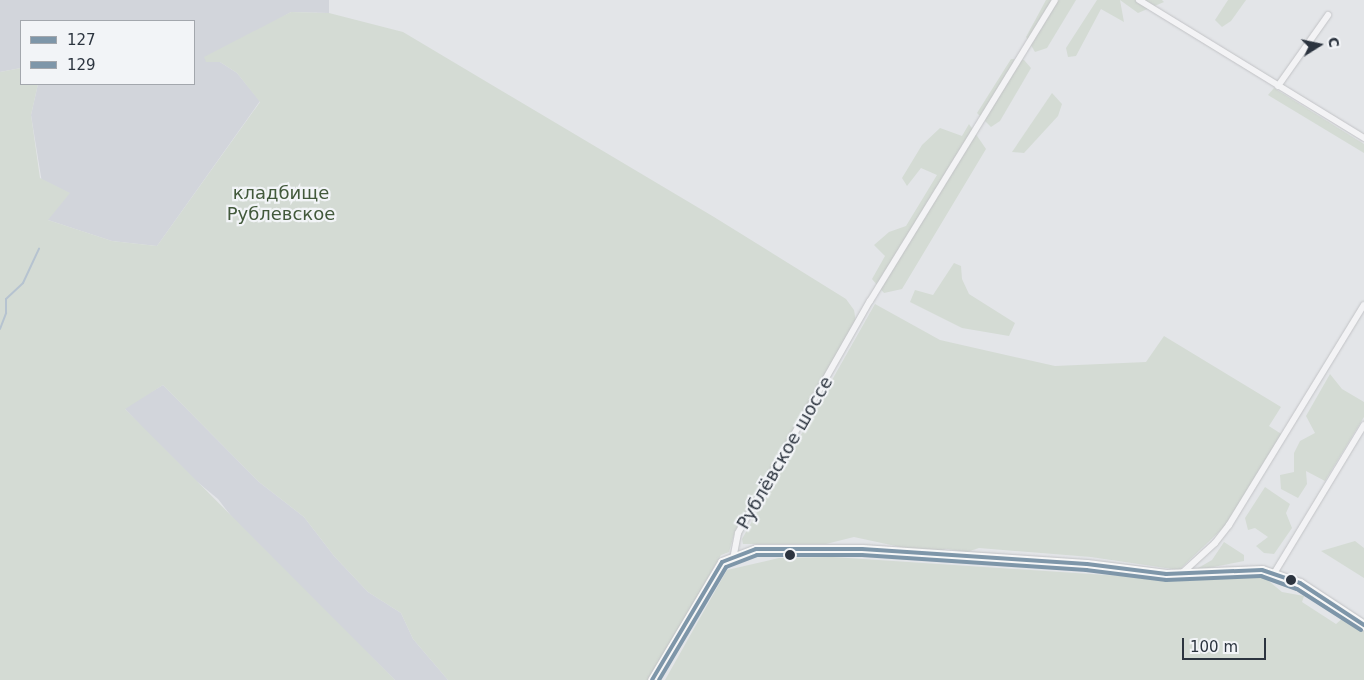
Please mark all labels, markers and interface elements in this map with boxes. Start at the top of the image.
legend [20,20,195,85]
north arrow [1294,20,1344,70]
text: 127 [67,31,96,49]
text: С [1325,36,1343,49]
text: 129 [67,56,96,74]
park label: кладбище Рублевское [227,183,335,225]
street label: Рублёвское шоссе [732,373,838,533]
unlabelled marker [785,550,795,560]
unlabelled marker [1286,575,1296,585]
scale bar [1184,628,1268,660]
text: 100 m [1190,638,1238,656]

